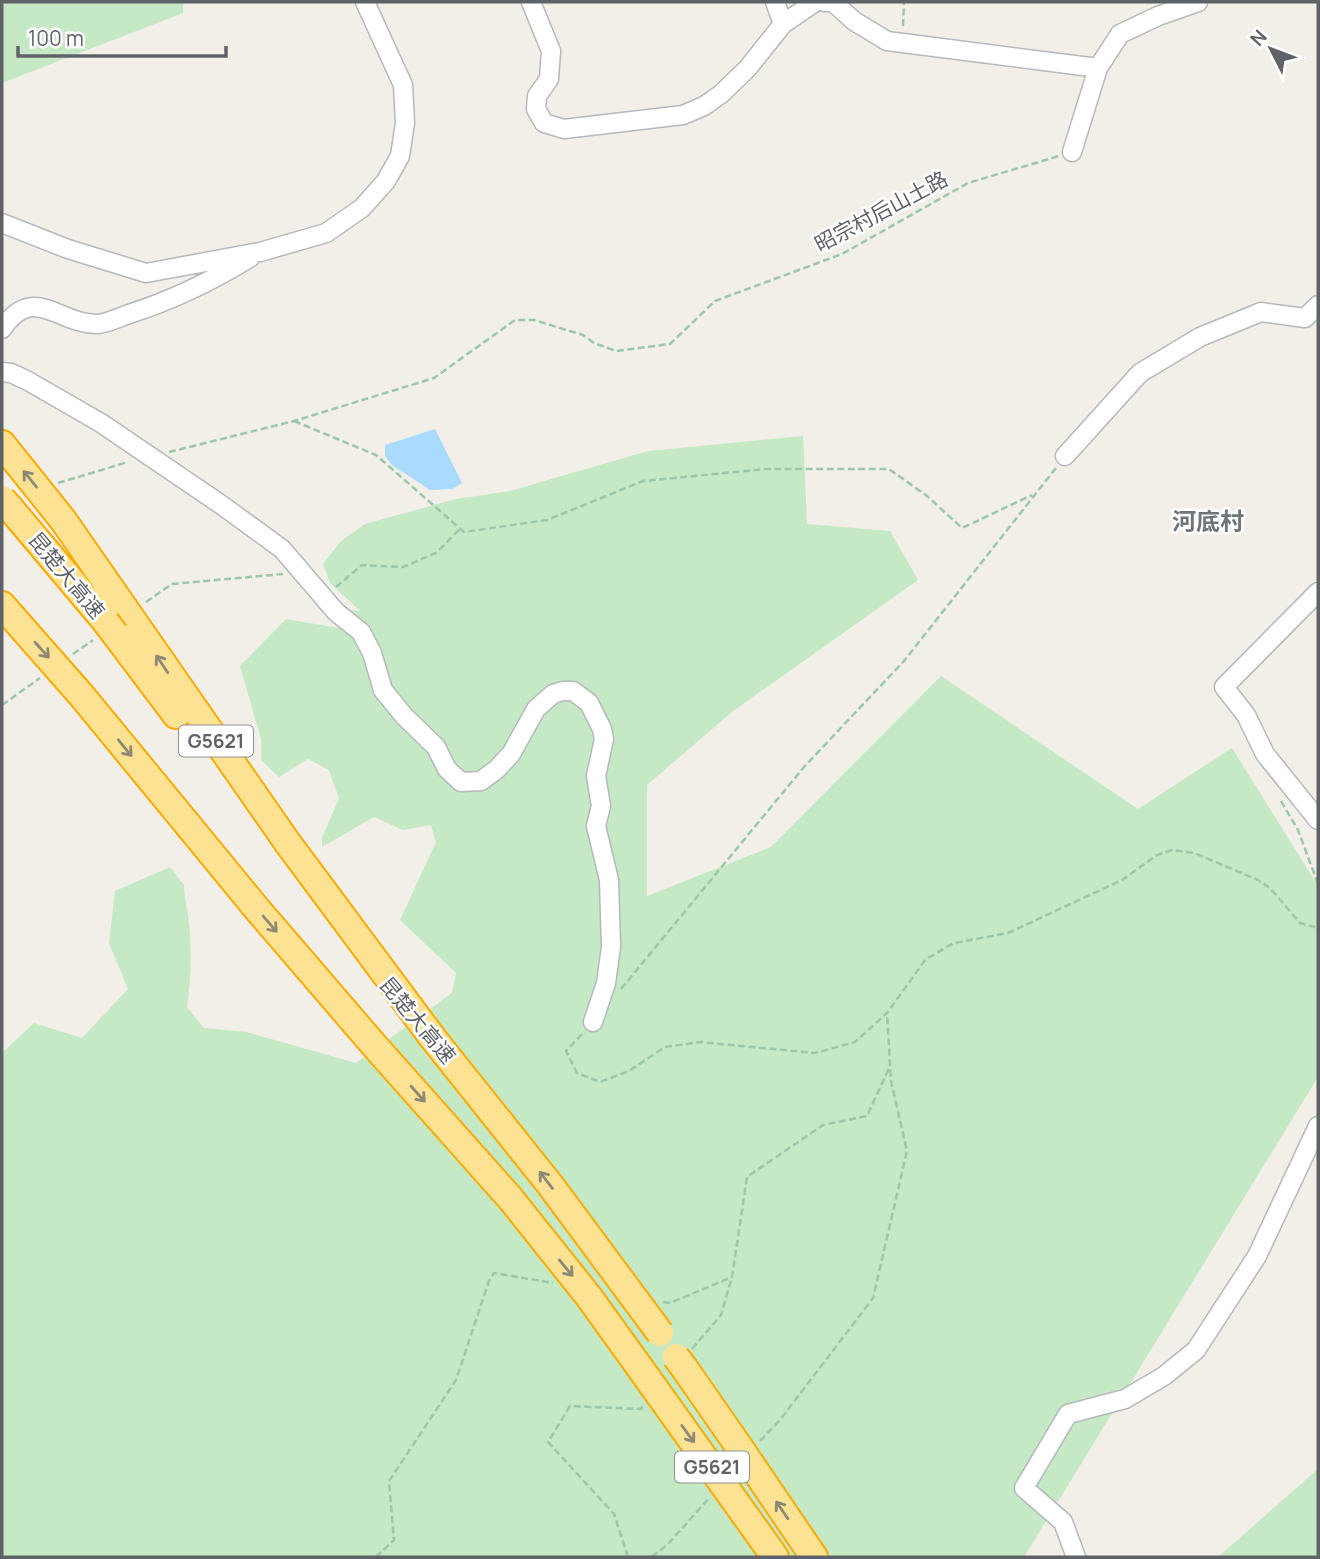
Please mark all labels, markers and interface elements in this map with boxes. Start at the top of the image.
scale bar [18,14,226,58]
north arrow [1236,14,1306,84]
text: 100 m [28,24,84,52]
text: N [1244,24,1273,51]
street label: 昭宗村后山土路 [810,164,952,258]
one-way arrow [23,470,38,489]
district label: 河底村 [1172,504,1244,537]
street label: 昆楚大高速 [23,526,111,624]
one-way arrow [34,641,50,659]
one-way arrow [155,655,169,674]
road number: G5621 [179,726,253,756]
one-way arrow [118,739,133,757]
one-way arrow [262,915,278,933]
street label: 昆楚大高速 [374,971,462,1069]
one-way arrow [410,1085,426,1103]
one-way arrow [539,1172,554,1190]
one-way arrow [558,1258,573,1276]
one-way arrow [681,1424,696,1443]
road number: G5621 [675,1452,749,1483]
one-way arrow [775,1501,789,1520]

